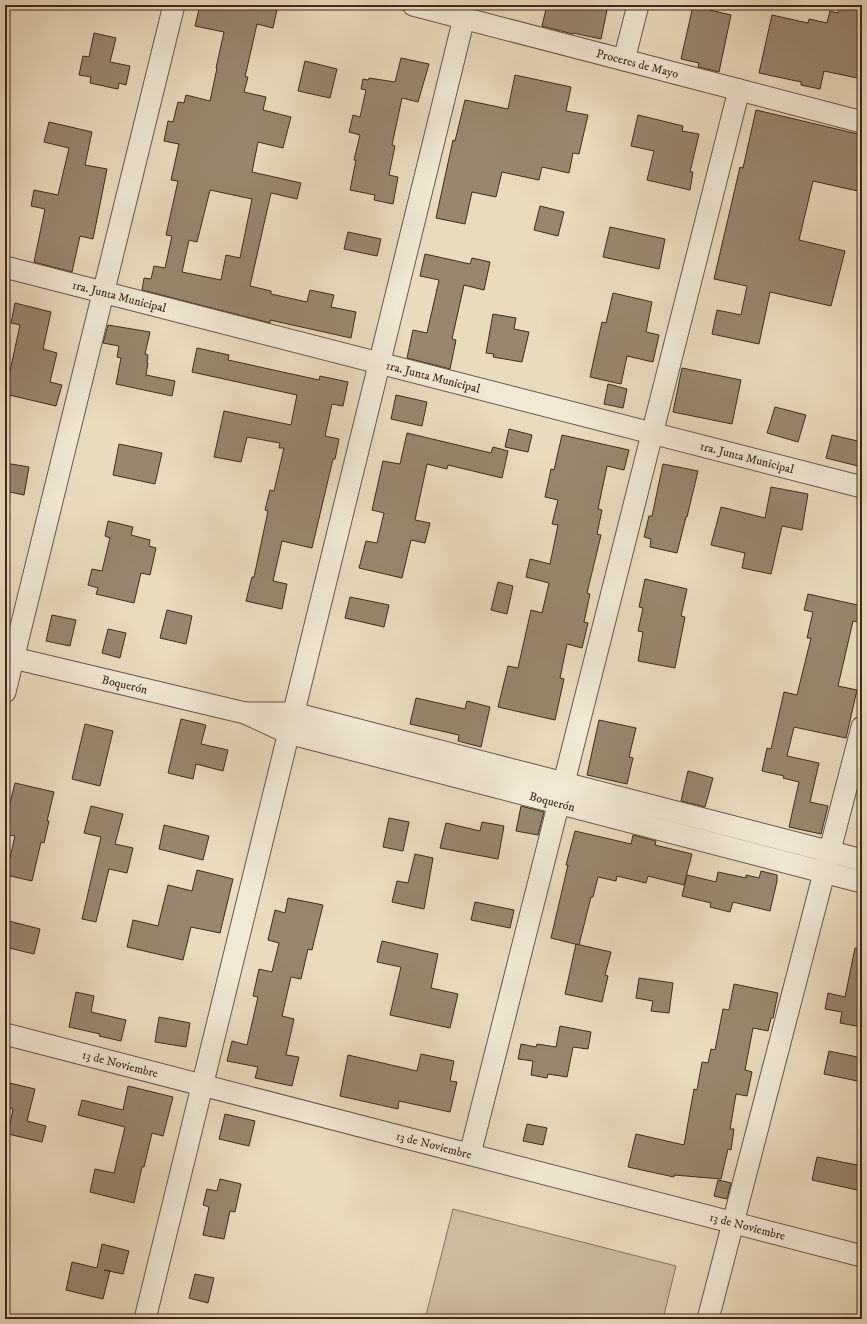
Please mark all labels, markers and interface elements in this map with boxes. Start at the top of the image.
street label: Proceres de Mayo [595,46,680,82]
street label: 1ra. Junta Municipal [71,278,168,316]
street label: 1ra. Junta Municipal [384,358,482,397]
street label: 1ra. Junta Municipal [698,439,796,477]
street label: Boquerón [100,672,150,698]
street label: Boquerón [528,789,577,815]
street label: 13 de Noviembre [81,1047,160,1081]
street label: 13 de Noviembre [394,1129,473,1163]
street label: 13 de Noviembre [708,1210,787,1244]

